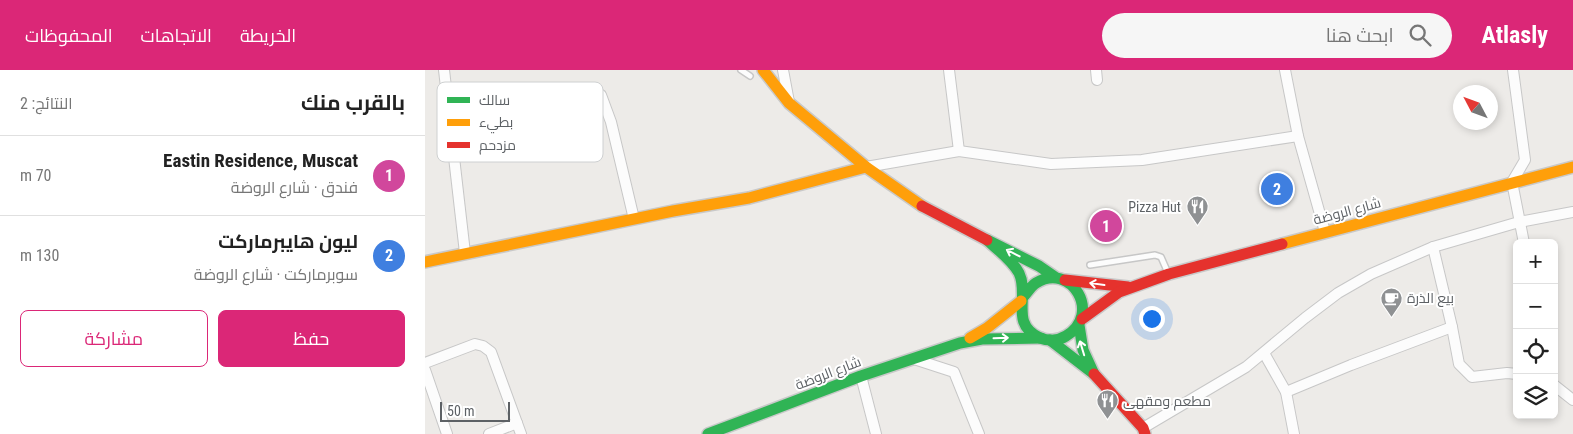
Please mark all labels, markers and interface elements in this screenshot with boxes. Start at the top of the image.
search box [1102,13,1452,58]
icon: search [1406,21,1434,49]
text: Atlasly [1482,21,1548,49]
text: ابحث هنا [1326,24,1394,47]
text: المحفوظات [25,25,113,46]
text: الاتجاهات [141,25,212,46]
text: الخريطة [240,25,296,46]
legend [437,82,603,162]
north arrow [1453,85,1498,130]
text: بالقرب منك [301,91,405,115]
text: سالك [479,92,510,108]
text: النتائج: 2 [20,94,72,113]
text: بطيء [479,114,513,134]
text: مزدحم [479,137,516,155]
text: Eastin Residence, Muscat [163,149,358,172]
text: 70 m [20,166,52,185]
text: 1 [385,166,393,185]
pin: 2 [1261,170,1293,208]
text: فندق · شارع الروضة [231,178,358,197]
street label: شارع الروضة [1311,194,1383,229]
restaurant icon: Pizza Hut [1185,195,1209,226]
place label: Pizza Hut [1128,199,1181,215]
pin: 1 [1090,207,1122,245]
text: ليون هايبرماركت [218,230,358,253]
map controls [1513,239,1558,419]
button: + [1513,239,1558,284]
text: 130 m [20,246,59,265]
text: 2 [385,246,393,265]
one-way arrow [1006,248,1021,257]
text: سوبرماركت · شارع الروضة [194,265,358,284]
one-way arrow [1089,279,1105,289]
button: − [1513,284,1558,329]
cafe icon: بيع الذرة [1379,286,1403,317]
place label: بيع الذرة [1407,290,1454,307]
your location [1139,306,1165,332]
button: مشاركة [20,310,208,367]
button: حفظ [218,310,405,367]
button: locate [1513,329,1558,374]
one-way arrow [992,334,1008,343]
one-way arrow [1077,341,1087,357]
street label: شارع الروضة [793,353,864,394]
button: layers [1513,374,1558,419]
restaurant icon: مطعم ومقهى [1095,389,1119,420]
place label: مطعم ومقهى [1123,393,1211,411]
scale bar [440,399,510,422]
text: 50 m [447,403,475,419]

